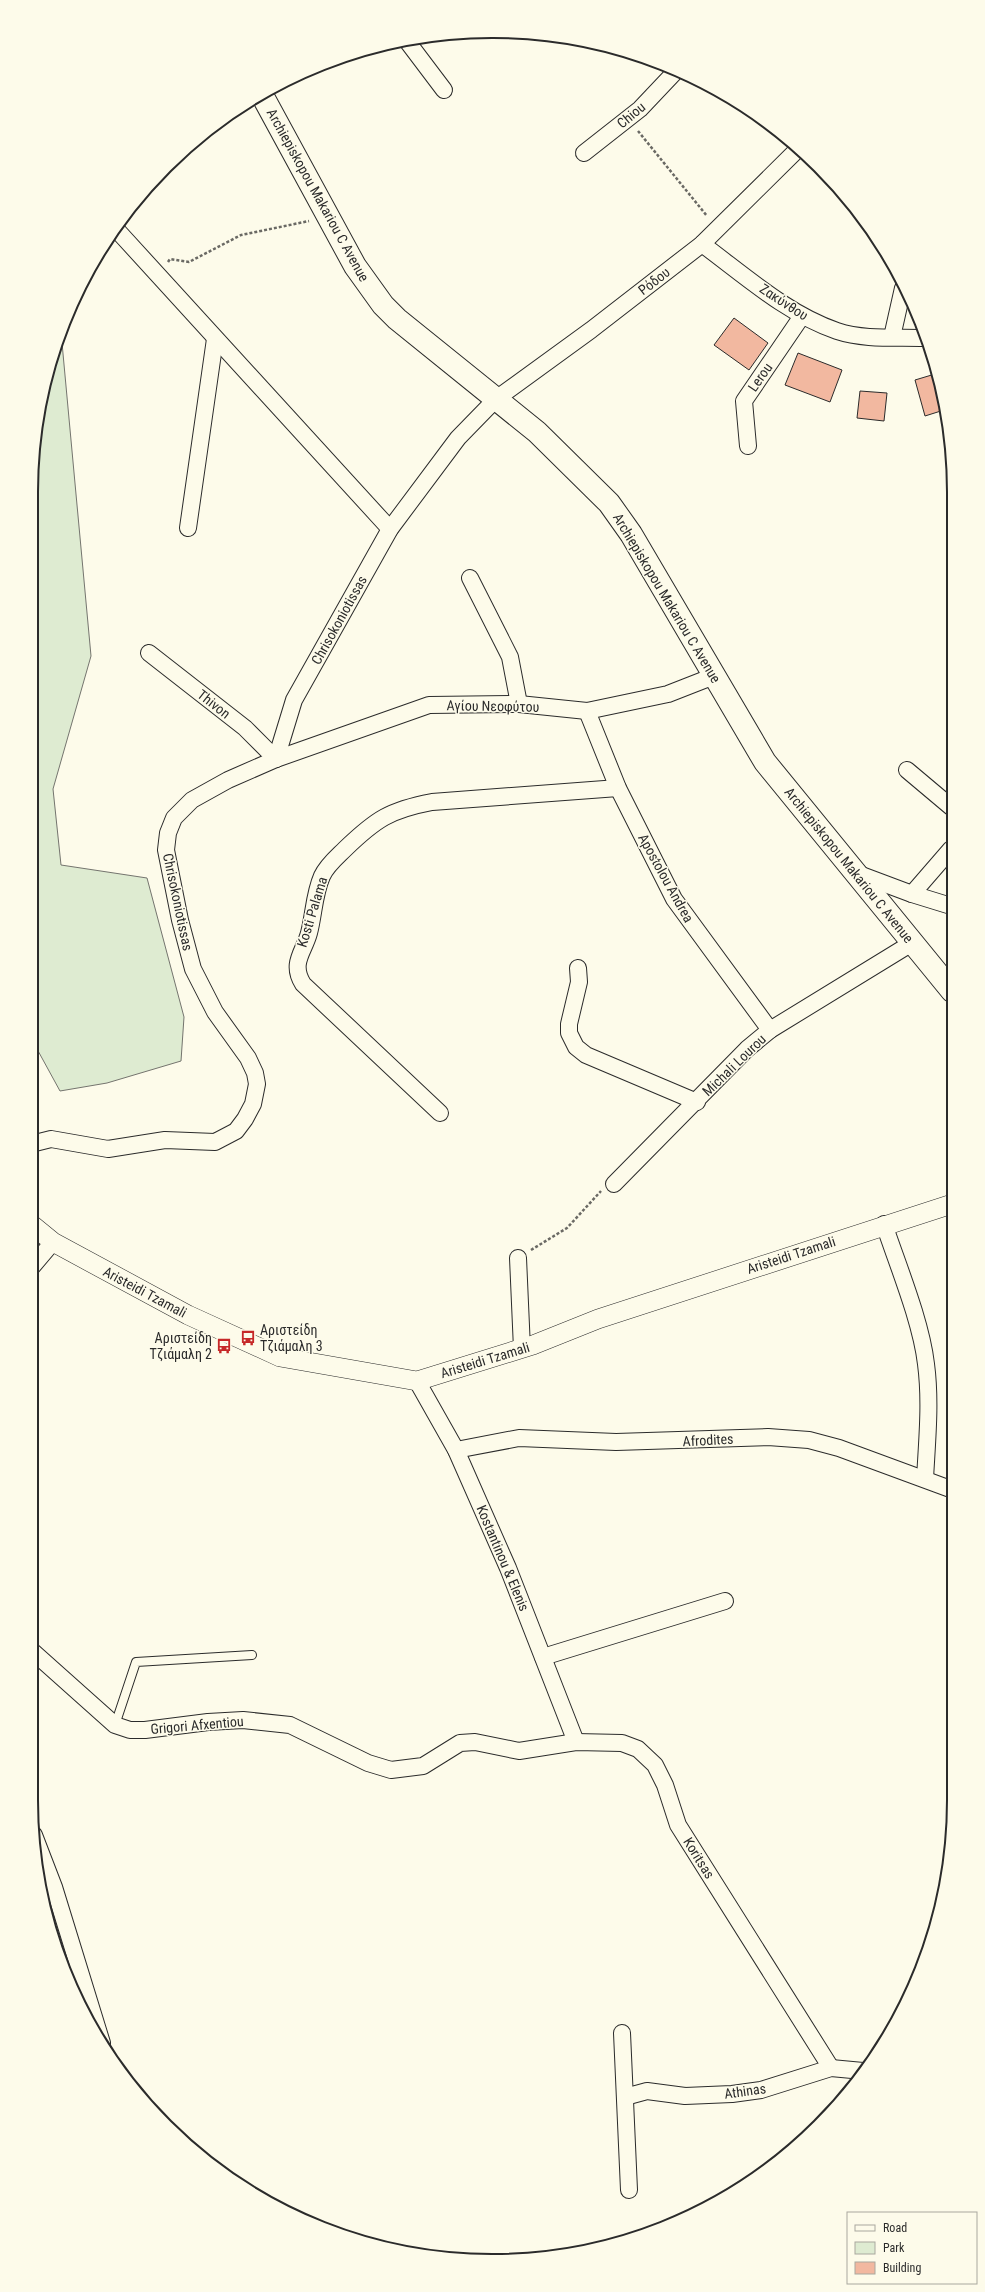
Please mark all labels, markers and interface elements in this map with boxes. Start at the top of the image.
street label: Chiou [614,99,648,131]
street label: Archiepiskopou Makariou C Avenue [264,106,373,285]
street label: Ρόδου [635,264,673,298]
street label: Ζακύνθου [757,280,811,324]
street label: Lerou [745,360,775,394]
street label: Archiepiskopou Makariou C Avenue [610,510,724,686]
street label: Chrisokoniotissas [308,573,370,667]
street label: Thivon [195,686,233,722]
street label: Αγίου Νεοφύτου [446,697,540,716]
street label: Archiepiskopou Makariou C Avenue [781,784,917,946]
street label: Apostolou Andrea [635,831,697,925]
street label: Chrisokoniotissas [160,852,196,952]
street label: Kosti Palama [294,875,330,949]
street label: Michali Lourou [699,1031,769,1099]
street label: Aristeidi Tzamali [745,1233,837,1277]
street label: Aristeidi Tzamali [100,1263,190,1321]
place label: Αριστείδη Τζιάμαλη 3 [260,1322,323,1354]
bus stop icon: Αριστείδη Τζιάμαλη 3 [239,1329,257,1347]
place label: Αριστείδη Τζιάμαλη 2 [149,1330,212,1362]
bus stop icon: Αριστείδη Τζιάμαλη 2 [215,1337,233,1355]
street label: Aristeidi Tzamali [438,1339,532,1381]
street label: Afrodites [682,1431,734,1449]
street label: Kostantinou & Elenis [473,1503,533,1613]
street label: Grigori Afxentiou [150,1713,244,1737]
street label: Koritsas [680,1834,718,1882]
street label: Athinas [723,2080,767,2102]
legend [847,2212,977,2284]
text: Road [883,2221,907,2235]
text: Park [883,2241,905,2255]
text: Building [883,2261,921,2275]

